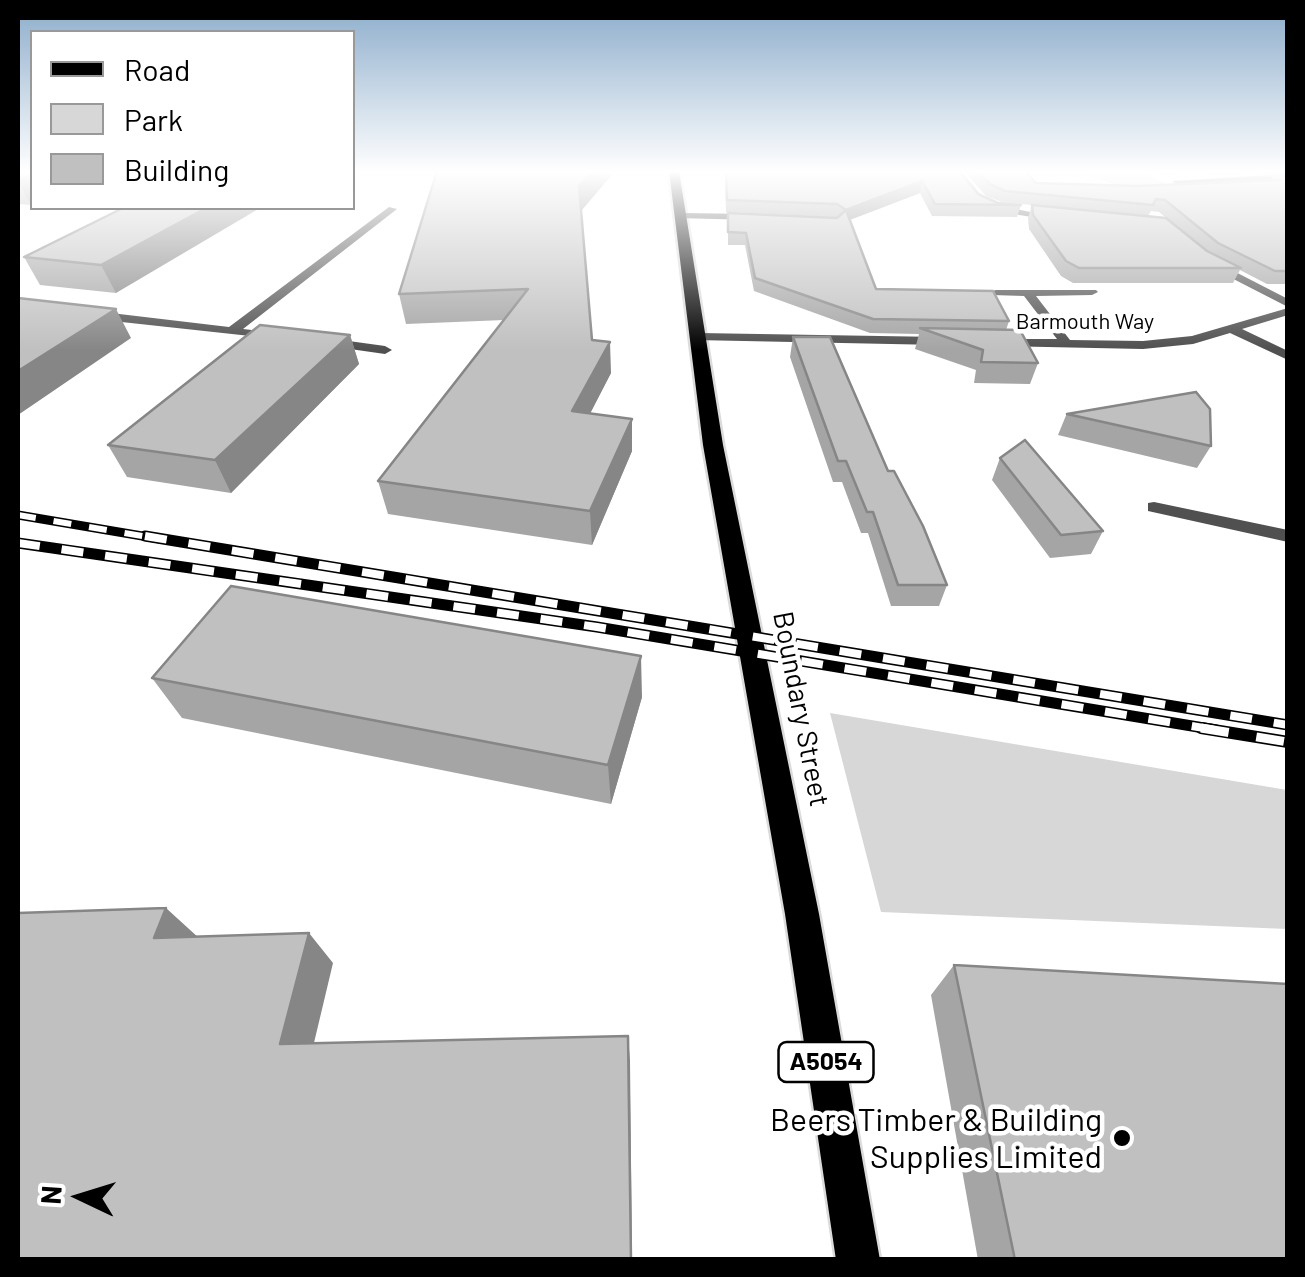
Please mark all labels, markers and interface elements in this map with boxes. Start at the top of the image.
legend [30,30,355,210]
text: Road [124,51,190,87]
text: Park [124,101,183,137]
text: Building [124,151,229,187]
street label: Barmouth Way [1016,309,1154,335]
street label: Boundary Street [766,608,836,810]
road number: A5054 [778,1042,874,1082]
place label: Beers Timber & Building Supplies Limited [770,1101,1102,1176]
marker: Beers Timber & Building Supplies Limited [1111,1127,1133,1149]
north arrow [30,1147,130,1247]
text: N [32,1184,68,1205]

